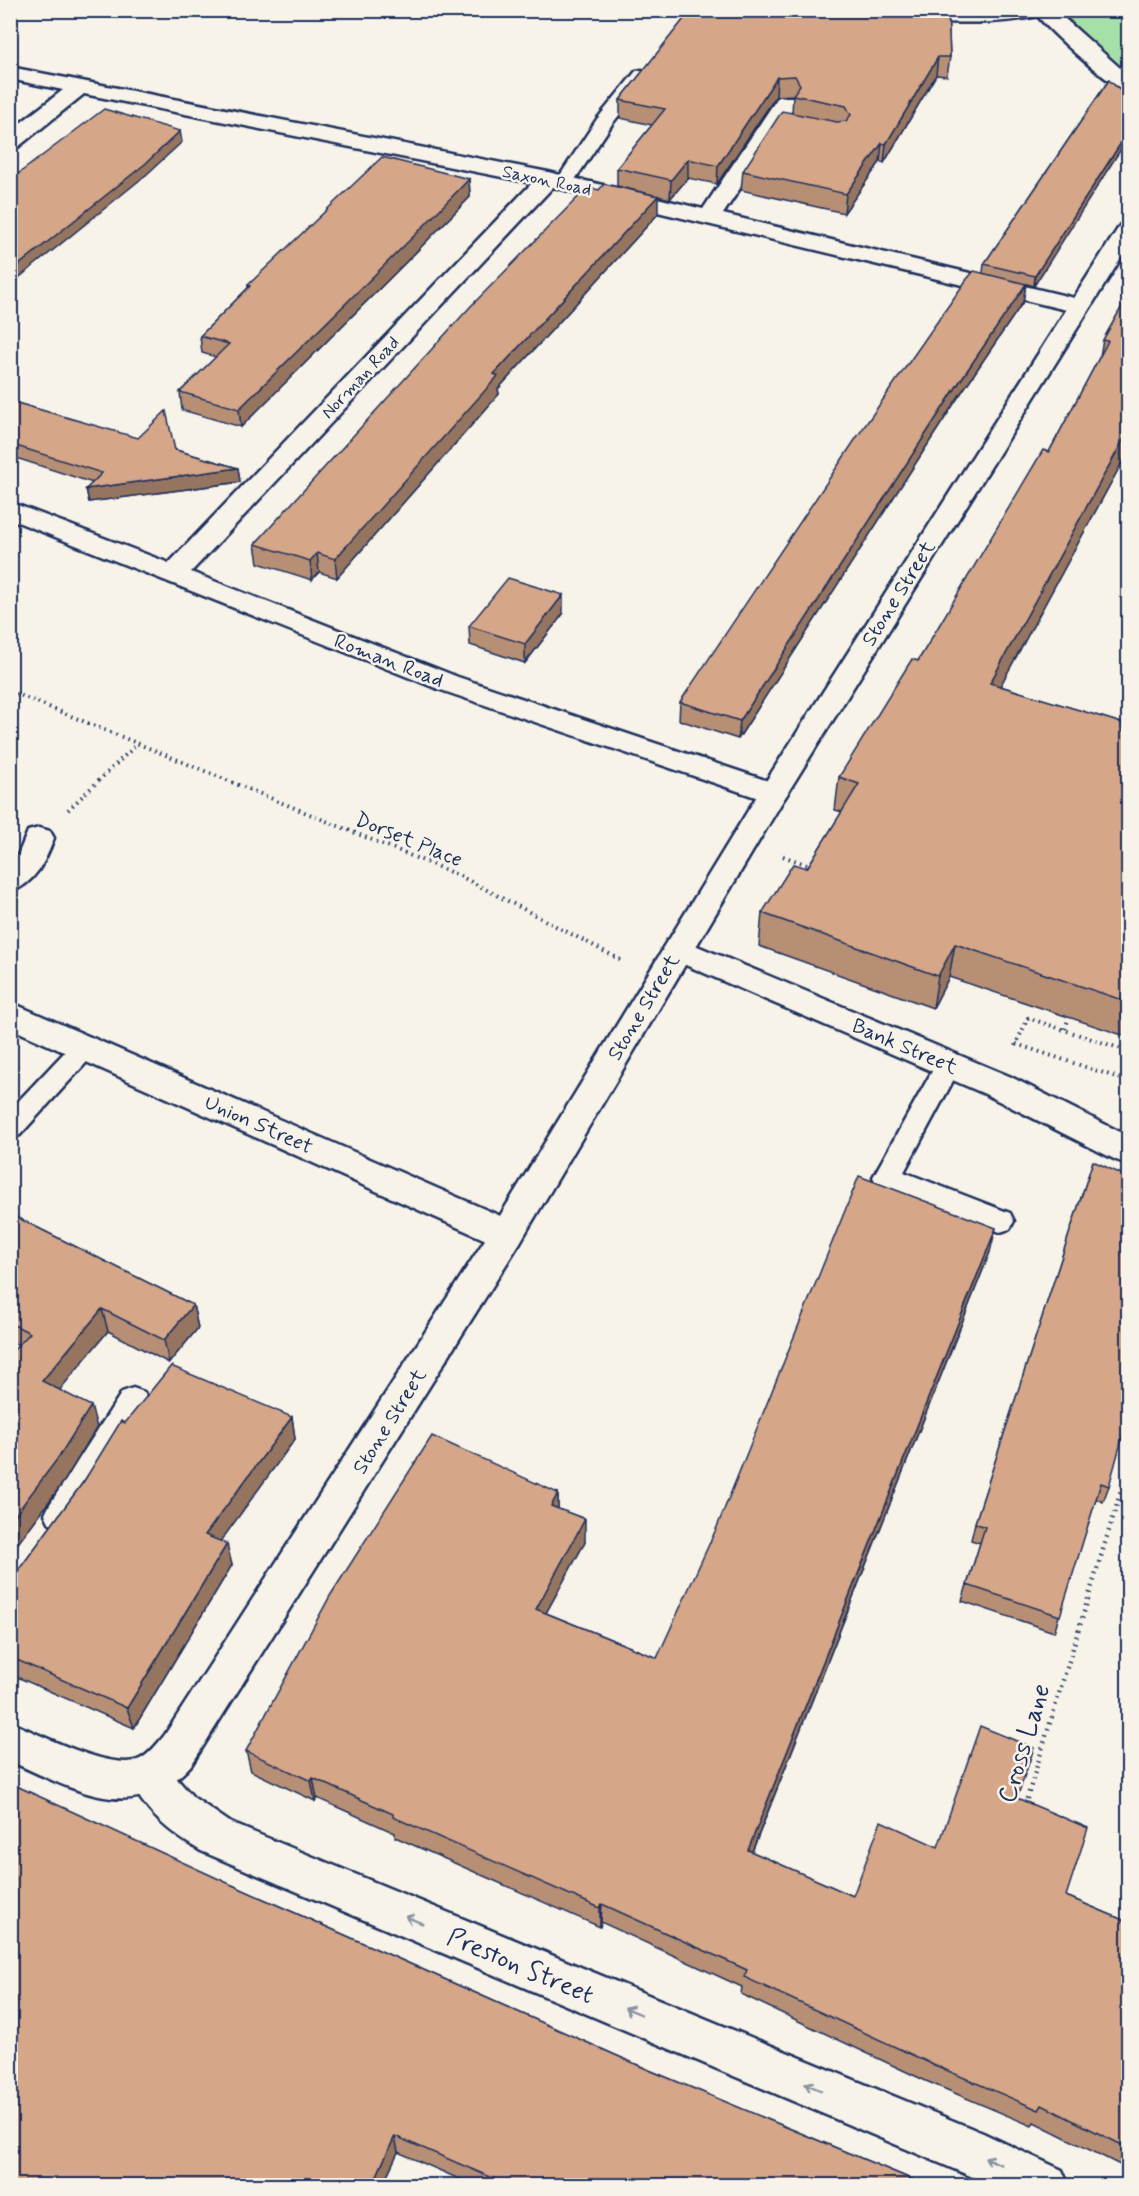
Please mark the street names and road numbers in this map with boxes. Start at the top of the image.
street label: Saxon Road [500,160,594,202]
street label: Norman Road [316,331,405,424]
street label: Stone Street [855,535,943,652]
street label: Roman Road [330,627,447,695]
street label: Dorset Place [351,806,467,874]
street label: Stone Street [601,949,687,1066]
street label: Bank Street [848,1012,962,1082]
street label: Union Street [200,1089,317,1161]
street label: Stone Street [346,1363,434,1480]
street label: Cross Lane [991,1680,1059,1807]
street label: Preston Street [442,1921,599,2013]

